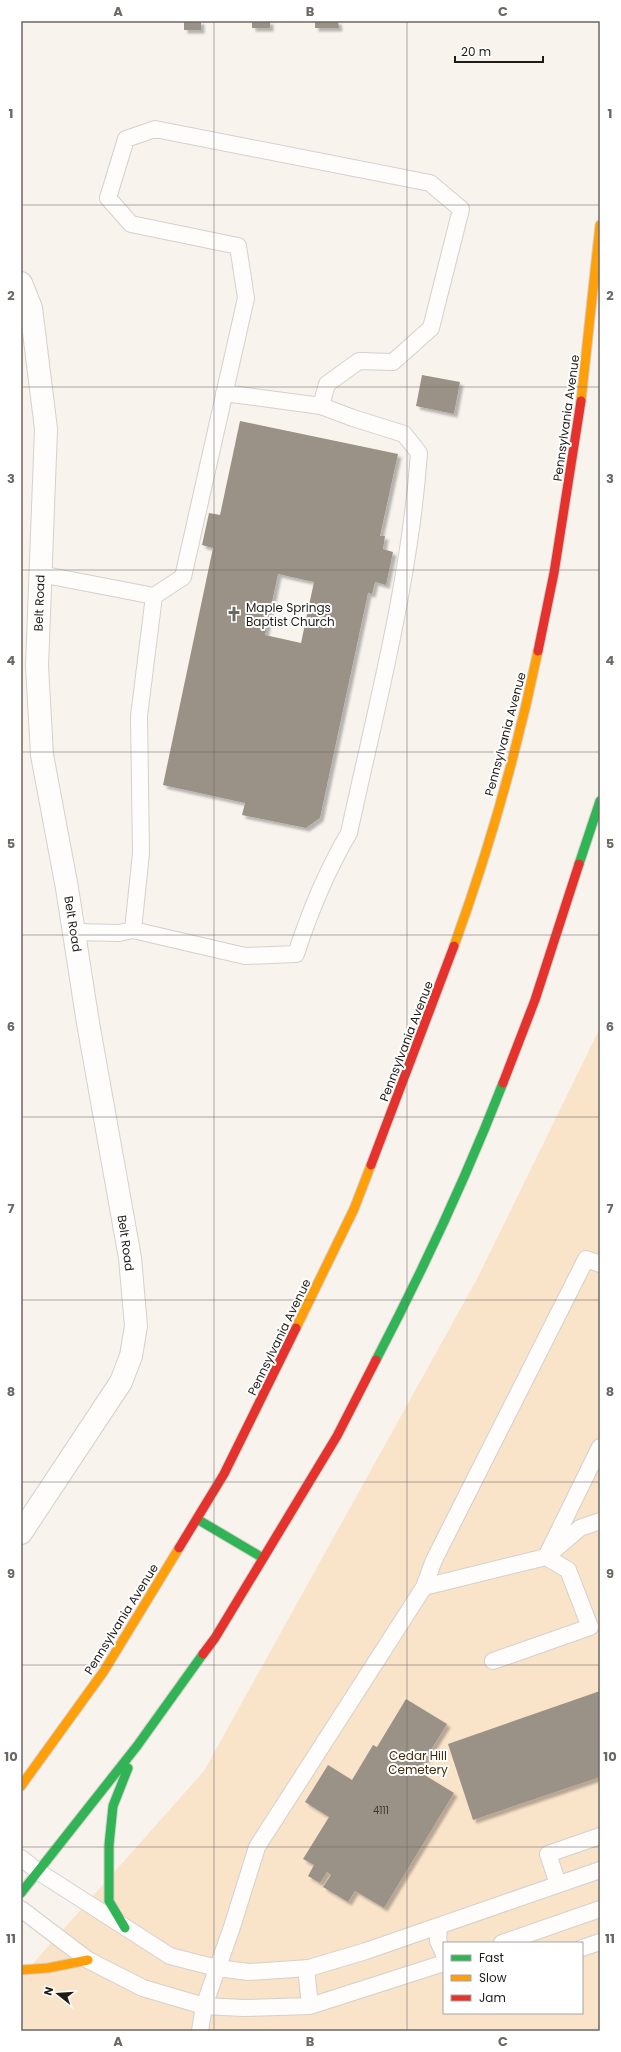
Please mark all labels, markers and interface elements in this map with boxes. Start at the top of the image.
text: A [113,2,123,21]
text: B [306,2,315,21]
text: C [498,2,508,21]
scale bar [455,38,543,64]
text: 20 m [461,43,491,60]
text: 1 [9,104,13,123]
text: 1 [608,104,612,123]
text: 2 [7,286,15,305]
text: 2 [606,286,614,305]
street label: Pennsylvania Avenue [549,354,583,482]
text: 3 [7,469,15,488]
text: 3 [606,469,614,488]
street label: Belt Road [30,574,48,632]
place label: Maple Springs Baptist Church [246,599,335,630]
church icon: Maple Springs Baptist Church [225,605,243,623]
text: 4 [7,651,16,670]
text: 4 [606,651,615,670]
street label: Pennsylvania Avenue [480,670,530,798]
text: 5 [7,834,15,853]
text: 5 [606,834,614,853]
street label: Belt Road [60,895,86,953]
street label: Pennsylvania Avenue [375,978,437,1104]
text: 6 [7,1017,15,1036]
text: 6 [606,1017,614,1036]
text: 7 [8,1199,15,1218]
text: 7 [607,1199,614,1218]
street label: Belt Road [114,1214,138,1272]
street label: Pennsylvania Avenue [243,1276,315,1398]
text: 8 [7,1382,15,1401]
text: 8 [606,1382,614,1401]
street label: Pennsylvania Avenue [80,1560,162,1678]
text: 9 [7,1564,15,1583]
text: 9 [606,1564,614,1583]
text: 10 [4,1747,18,1766]
park label: Cedar Hill Cemetery [388,1747,448,1778]
text: 10 [603,1747,617,1766]
house number: 4111 [373,1803,389,1818]
text: 11 [6,1929,16,1948]
text: 11 [605,1929,615,1948]
legend [443,1942,583,2014]
text: Fast [479,1949,504,1966]
text: Slow [479,1969,507,1986]
north arrow [38,1974,78,2014]
text: N [40,1985,57,1997]
text: Jam [479,1989,506,2006]
text: A [113,2032,123,2051]
text: B [306,2032,315,2051]
text: C [498,2032,508,2051]

